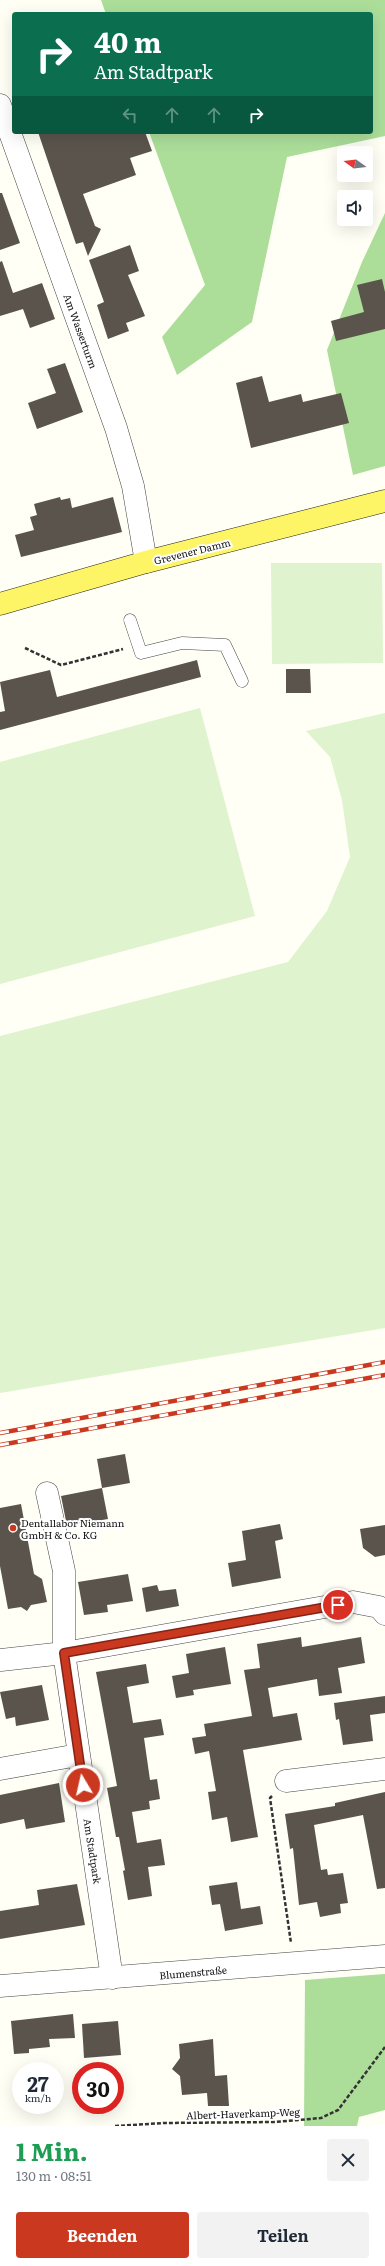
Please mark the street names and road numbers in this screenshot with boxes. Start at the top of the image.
street label: Am Wasserturm [61,292,102,371]
street label: Grevener Damm [152,534,232,568]
street label: Am Stadtpark [80,1817,106,1886]
street label: Blumenstraße [159,1962,227,1982]
street label: Albert-Haverkamp-Weg [186,2104,301,2122]

